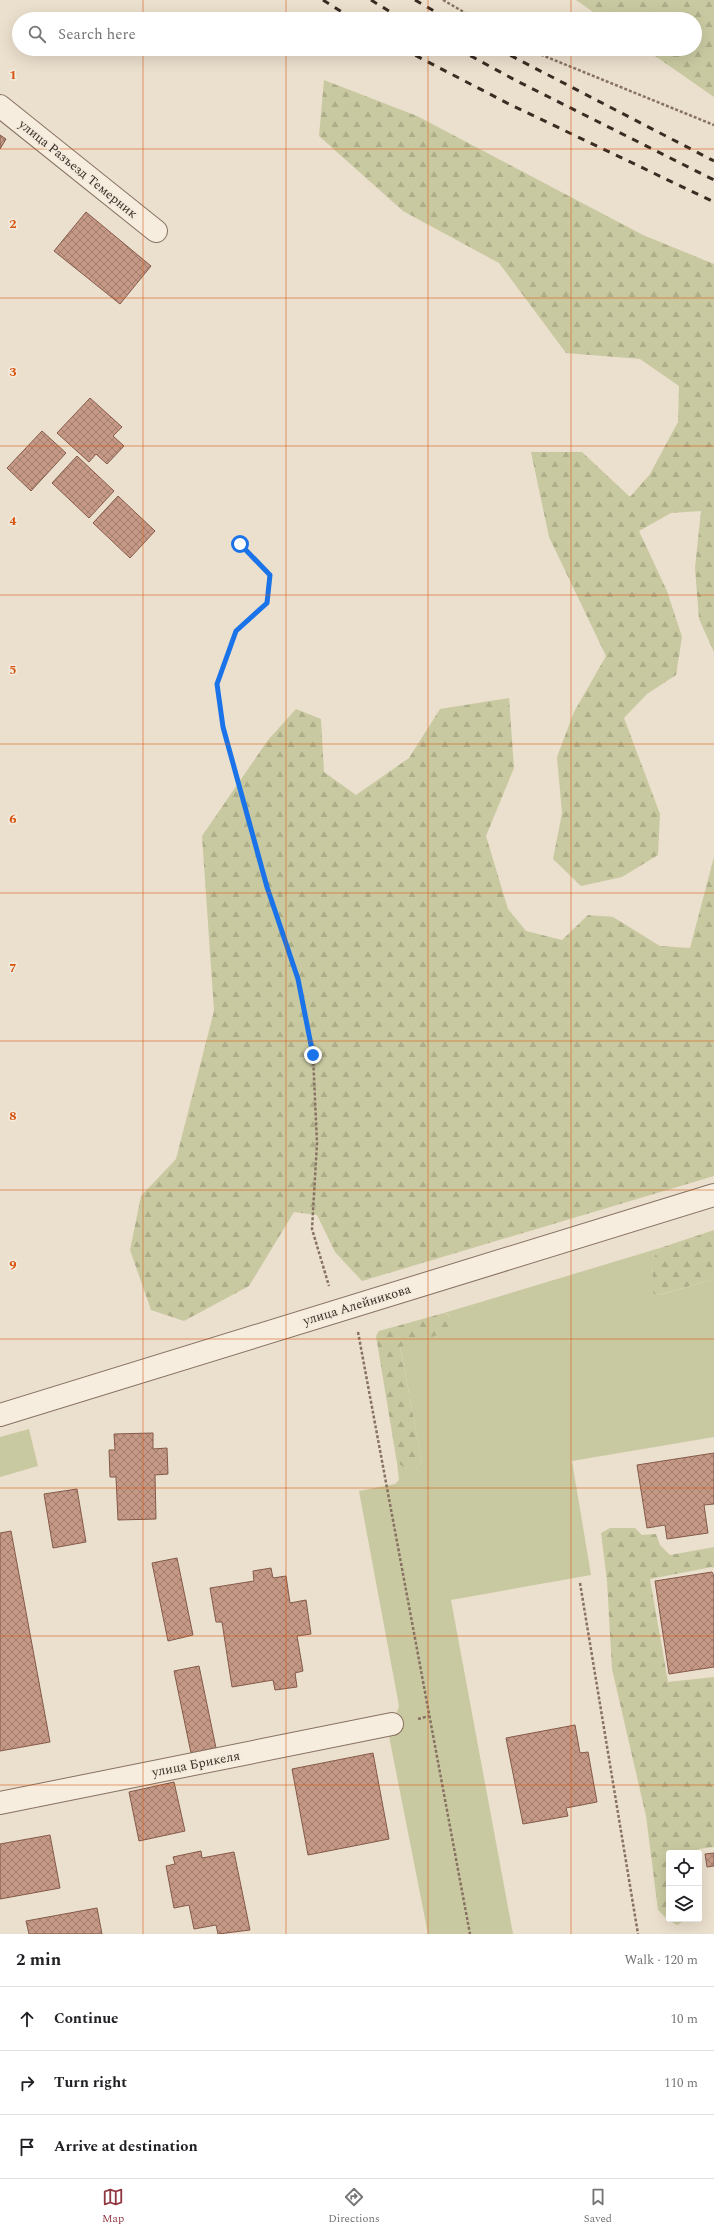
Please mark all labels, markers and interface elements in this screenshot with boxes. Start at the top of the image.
search box [12,12,702,56]
icon: search [26,23,48,45]
text: Search here [58,23,136,46]
text: 1 [9,65,17,85]
street label: улица Разъезд Темерник [13,114,142,223]
text: 2 [9,214,17,234]
text: 3 [9,362,17,382]
text: 4 [9,511,17,531]
route start [231,535,249,553]
text: 5 [9,660,17,680]
text: 6 [9,809,17,829]
text: 7 [9,958,17,978]
route end [304,1046,322,1064]
text: 8 [9,1106,17,1126]
text: 9 [9,1255,17,1275]
street label: улица Алейникова [300,1279,414,1331]
street label: улица Брикеля [149,1746,242,1783]
map controls [666,1850,702,1922]
button: locate [666,1850,702,1886]
button: layers [666,1886,702,1922]
text: 2 min [16,1947,61,1973]
text: Walk · 120 m [624,1950,698,1970]
text: Continue [54,2007,119,2030]
icon: ahead [16,2008,38,2030]
text: 10 m [671,2009,698,2029]
text: Turn right [54,2071,127,2094]
icon: right [16,2072,38,2094]
text: 110 m [664,2073,698,2093]
text: Arrive at destination [54,2135,198,2158]
icon: arrive [16,2136,38,2158]
tab: Map [102,2186,124,2227]
tab: Directions [328,2186,380,2227]
tab: Saved [584,2186,612,2227]

